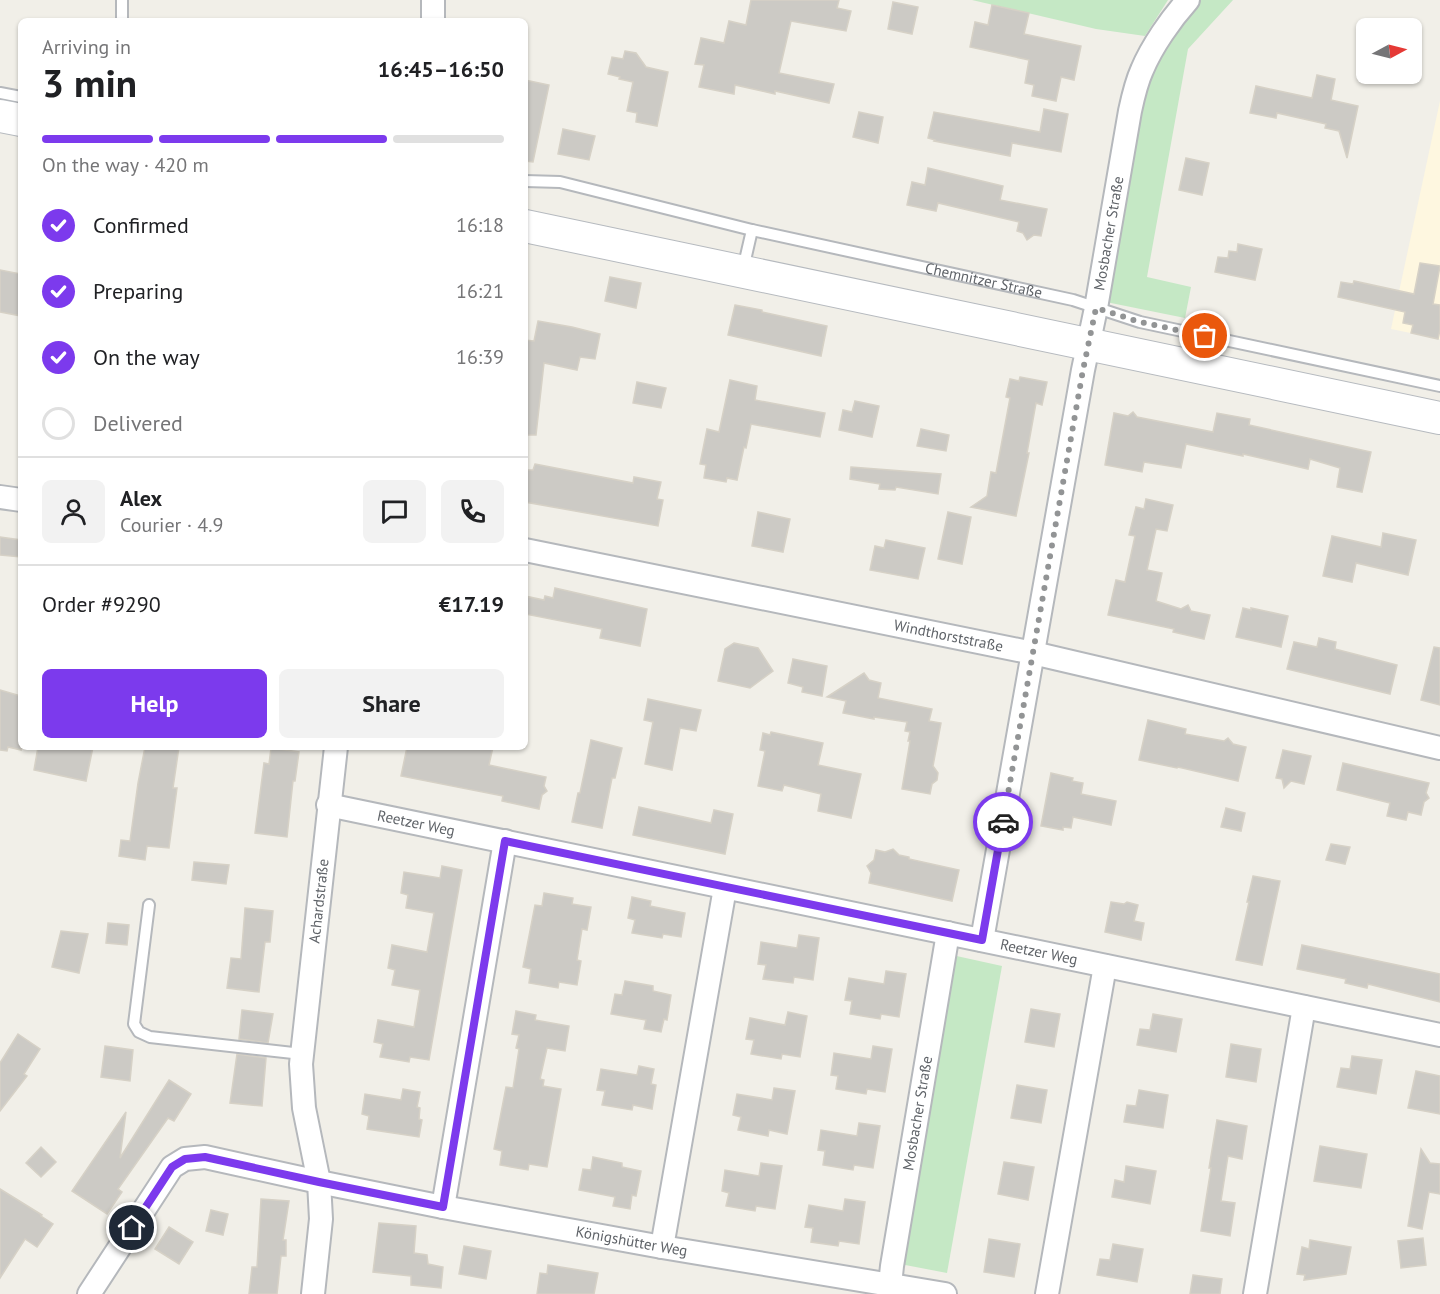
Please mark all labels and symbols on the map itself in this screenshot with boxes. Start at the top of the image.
north arrow [1356,18,1422,84]
street label: Mosbacher Straße [1089,175,1128,292]
street label: Chemnitzer Straße [923,258,1044,302]
pin [1179,310,1230,361]
street label: Windthorststraße [892,615,1005,656]
courier [973,792,1033,852]
street label: Reetzer Weg [376,805,457,840]
street label: Achardstraße [304,858,333,944]
street label: Reetzer Weg [999,934,1079,969]
street label: Mosbacher Straße [898,1055,936,1172]
pin [106,1202,157,1253]
street label: Königshütter Weg [574,1221,689,1260]

